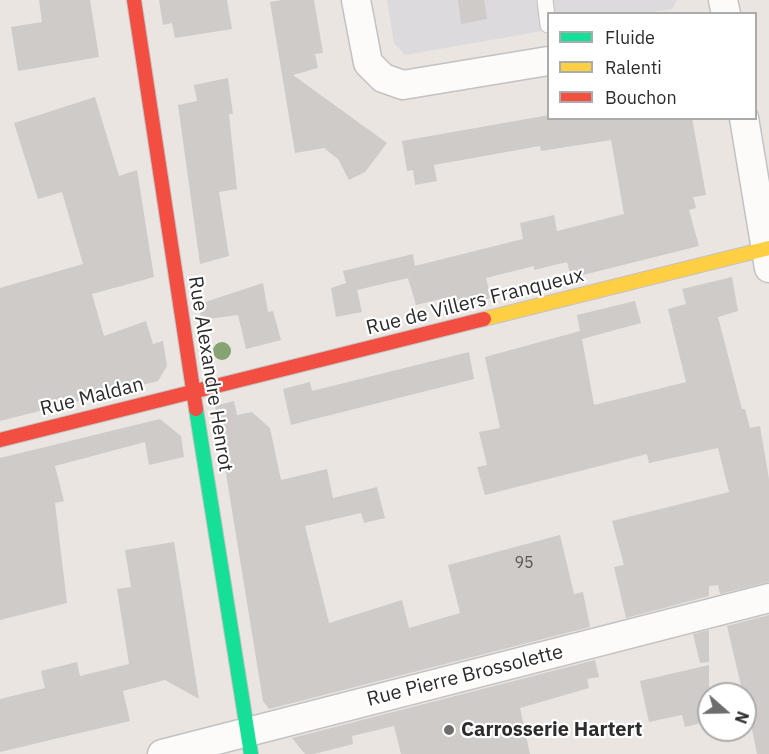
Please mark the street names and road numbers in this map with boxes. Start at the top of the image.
street label: Rue de Villers Franqueux [364,263,586,341]
street label: Rue Alexandre Henrot [183,275,237,473]
street label: Rue Maldan [38,373,146,421]
street label: Rue Pierre Brossolette [364,640,566,712]

